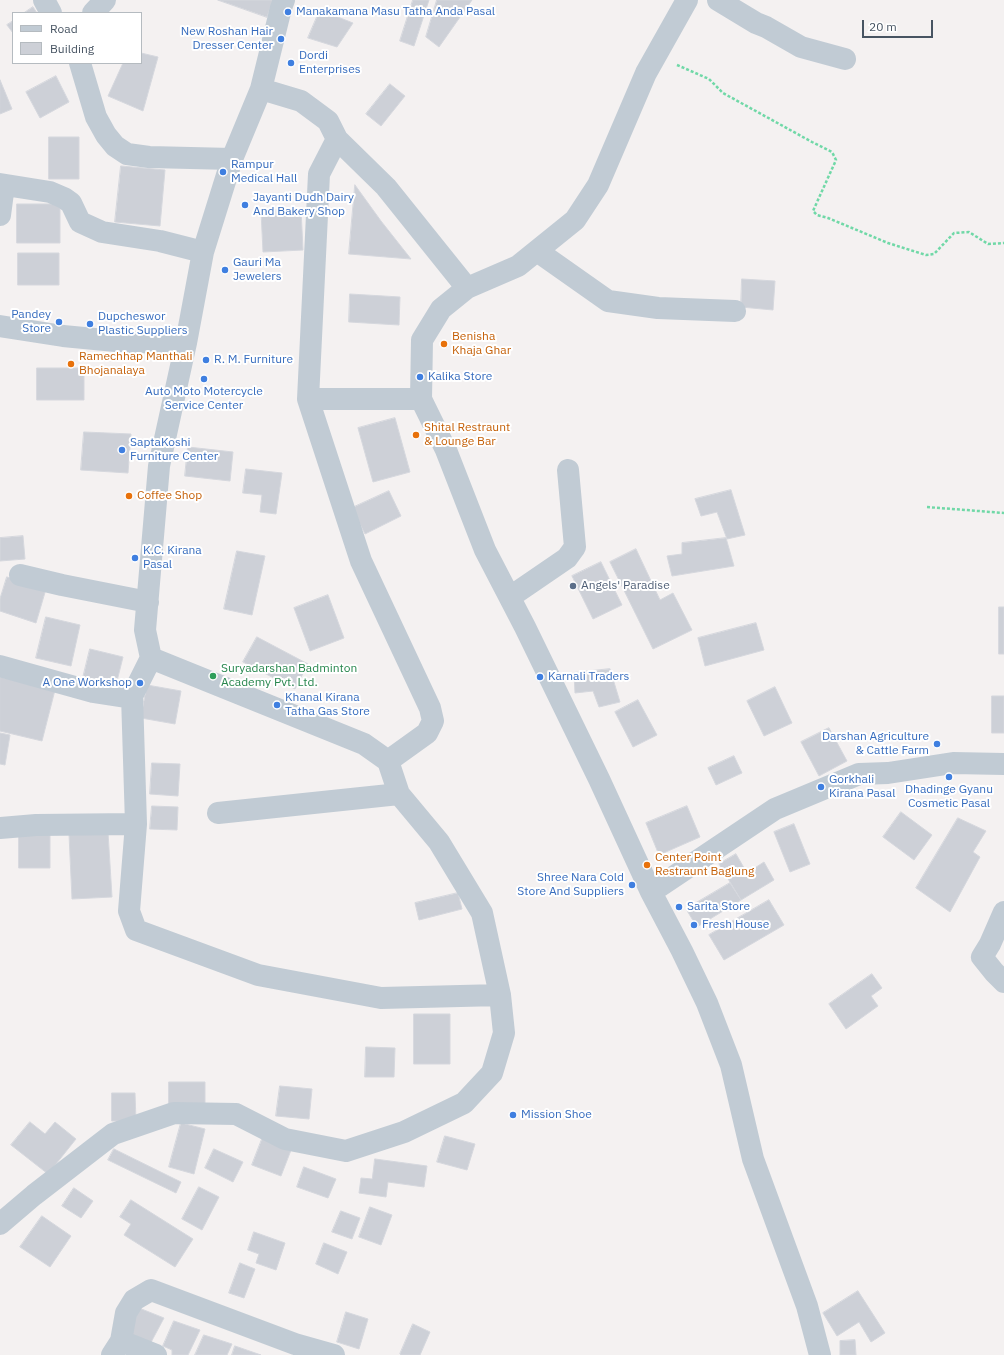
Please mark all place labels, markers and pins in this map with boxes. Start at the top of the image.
place label: Manakamana Masu Tatha Anda Pasal [296,5,495,19]
marker: Manakamana Masu Tatha Anda Pasal [283,7,293,17]
place label: New Roshan Hair Dresser Center [181,25,273,53]
marker: New Roshan Hair Dresser Center [276,34,286,44]
place label: Dordi Enterprises [299,49,361,77]
marker: Dordi Enterprises [286,58,296,68]
place label: Rampur Medical Hall [231,158,297,186]
marker: Rampur Medical Hall [218,167,228,177]
place label: Jayanti Dudh Dairy And Bakery Shop [253,191,354,219]
marker: Jayanti Dudh Dairy And Bakery Shop [240,200,250,210]
place label: Gauri Ma Jewelers [233,256,281,284]
marker: Gauri Ma Jewelers [220,265,230,275]
place label: Pandey Store [11,308,51,336]
place label: Dupcheswor Plastic Suppliers [98,310,188,338]
marker: Pandey Store [54,317,64,327]
marker: Dupcheswor Plastic Suppliers [85,319,95,329]
place label: Benisha Khaja Ghar [452,330,511,358]
marker: Benisha Khaja Ghar [439,339,449,349]
place label: Ramechhap Manthali Bhojanalaya [79,350,193,378]
place label: R. M. Furniture [214,353,293,367]
marker: R. M. Furniture [201,355,211,365]
marker: Ramechhap Manthali Bhojanalaya [66,359,76,369]
place label: Kalika Store [428,370,492,384]
marker: Kalika Store [415,372,425,382]
marker: Auto Moto Motercycle Service Center [199,374,209,384]
place label: Auto Moto Motercycle Service Center [145,385,263,413]
place label: Shital Restraunt & Lounge Bar [424,421,510,449]
marker: Shital Restraunt & Lounge Bar [411,430,421,440]
place label: SaptaKoshi Furniture Center [130,436,218,464]
marker: SaptaKoshi Furniture Center [117,445,127,455]
place label: Coffee Shop [137,489,202,503]
marker: Coffee Shop [124,491,134,501]
place label: K.C. Kirana Pasal [143,544,202,572]
marker: K.C. Kirana Pasal [130,553,140,563]
place label: Angels' Paradise [581,579,670,593]
marker: Angels' Paradise [568,581,578,591]
place label: Suryadarshan Badminton Academy Pvt. Ltd. [221,662,357,690]
place label: Karnali Traders [548,670,629,684]
marker: Suryadarshan Badminton Academy Pvt. Ltd. [208,671,218,681]
marker: Karnali Traders [535,672,545,682]
place label: A One Workshop [43,676,132,690]
marker: A One Workshop [135,678,145,688]
place label: Khanal Kirana Tatha Gas Store [285,691,370,719]
marker: Khanal Kirana Tatha Gas Store [272,700,282,710]
place label: Darshan Agriculture & Cattle Farm [822,730,929,758]
marker: Darshan Agriculture & Cattle Farm [932,739,942,749]
marker: Dhadinge Gyanu Cosmetic Pasal [944,772,954,782]
place label: Gorkhali Kirana Pasal [829,773,896,801]
marker: Gorkhali Kirana Pasal [816,782,826,792]
place label: Dhadinge Gyanu Cosmetic Pasal [905,783,993,811]
place label: Center Point Restraunt Baglung [655,851,754,879]
marker: Center Point Restraunt Baglung [642,860,652,870]
place label: Shree Nara Cold Store And Suppliers [517,871,624,899]
marker: Shree Nara Cold Store And Suppliers [627,880,637,890]
place label: Sarita Store [687,900,750,914]
marker: Sarita Store [674,902,684,912]
place label: Fresh House [702,918,769,932]
marker: Fresh House [689,920,699,930]
place label: Mission Shoe [521,1108,592,1122]
marker: Mission Shoe [508,1110,518,1120]

